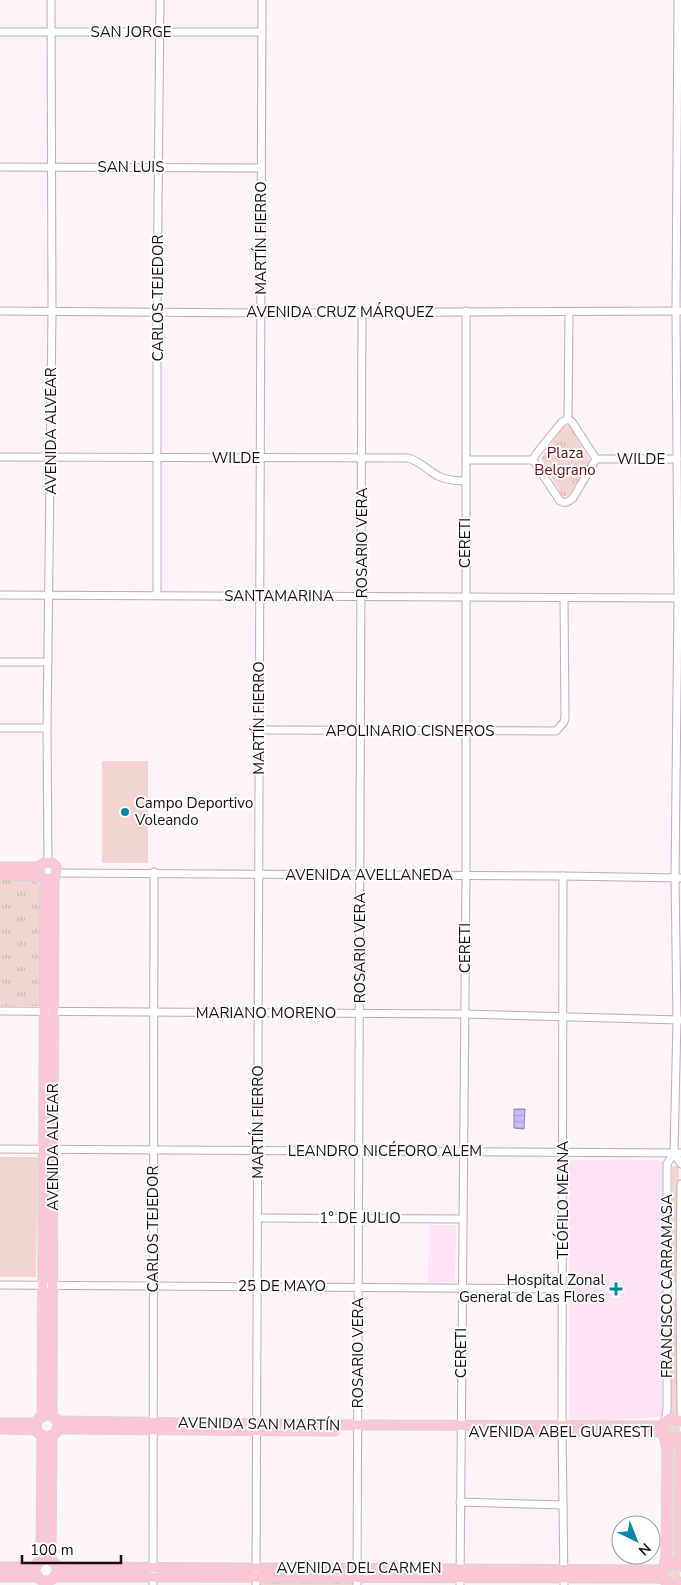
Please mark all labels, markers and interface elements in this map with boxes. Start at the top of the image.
street label: SAN JORGE [90,22,172,42]
street label: SAN LUIS [98,157,164,177]
street label: MARTÍN FIERRO [251,181,271,295]
street label: CARLOS TEJEDOR [148,234,168,362]
street label: AVENIDA CRUZ MÁRQUEZ [246,302,434,322]
street label: AVENIDA ALVEAR [41,367,61,495]
park label: Plaza Belgrano [534,443,596,480]
street label: WILDE [212,448,260,468]
street label: WILDE [617,449,665,469]
street label: ROSARIO VERA [352,488,372,598]
street label: CERETI [455,518,475,568]
street label: SANTAMARINA [224,586,334,606]
street label: MARTÍN FIERRO [249,661,269,775]
street label: APOLINARIO CISNEROS [326,721,494,741]
place label: Campo Deportivo Voleando [134,793,253,830]
marker: Campo Deportivo Voleando [119,806,131,818]
street label: AVENIDA AVELLANEDA [285,865,453,885]
street label: ROSARIO VERA [350,893,370,1003]
street label: CERETI [455,923,475,973]
street label: MARIANO MORENO [196,1003,336,1023]
street label: MARTÍN FIERRO [248,1065,268,1179]
street label: AVENIDA ALVEAR [43,1083,63,1211]
street label: LEANDRO NICÉFORO ALEM [288,1141,482,1161]
street label: TEÓFILO MEANA [552,1141,573,1259]
street label: CARLOS TEJEDOR [143,1165,163,1293]
street label: FRANCISCO CARRAMASA [657,1194,677,1378]
street label: 1° DE JULIO [319,1208,401,1228]
place label: Hospital Zonal General de Las Flores [459,1270,606,1307]
street label: 25 DE MAYO [238,1276,326,1296]
marker: Hospital Zonal General de Las Flores [609,1282,623,1296]
street label: ROSARIO VERA [348,1298,368,1408]
street label: CERETI [451,1328,471,1378]
street label: AVENIDA SAN MARTÍN [178,1413,340,1435]
street label: AVENIDA ABEL GUARESTI [469,1422,653,1442]
north arrow [611,1515,661,1565]
scale bar [22,1532,121,1564]
text: N [634,1539,655,1560]
text: 100 m [30,1540,74,1560]
street label: AVENIDA DEL CARMEN [276,1558,442,1578]

